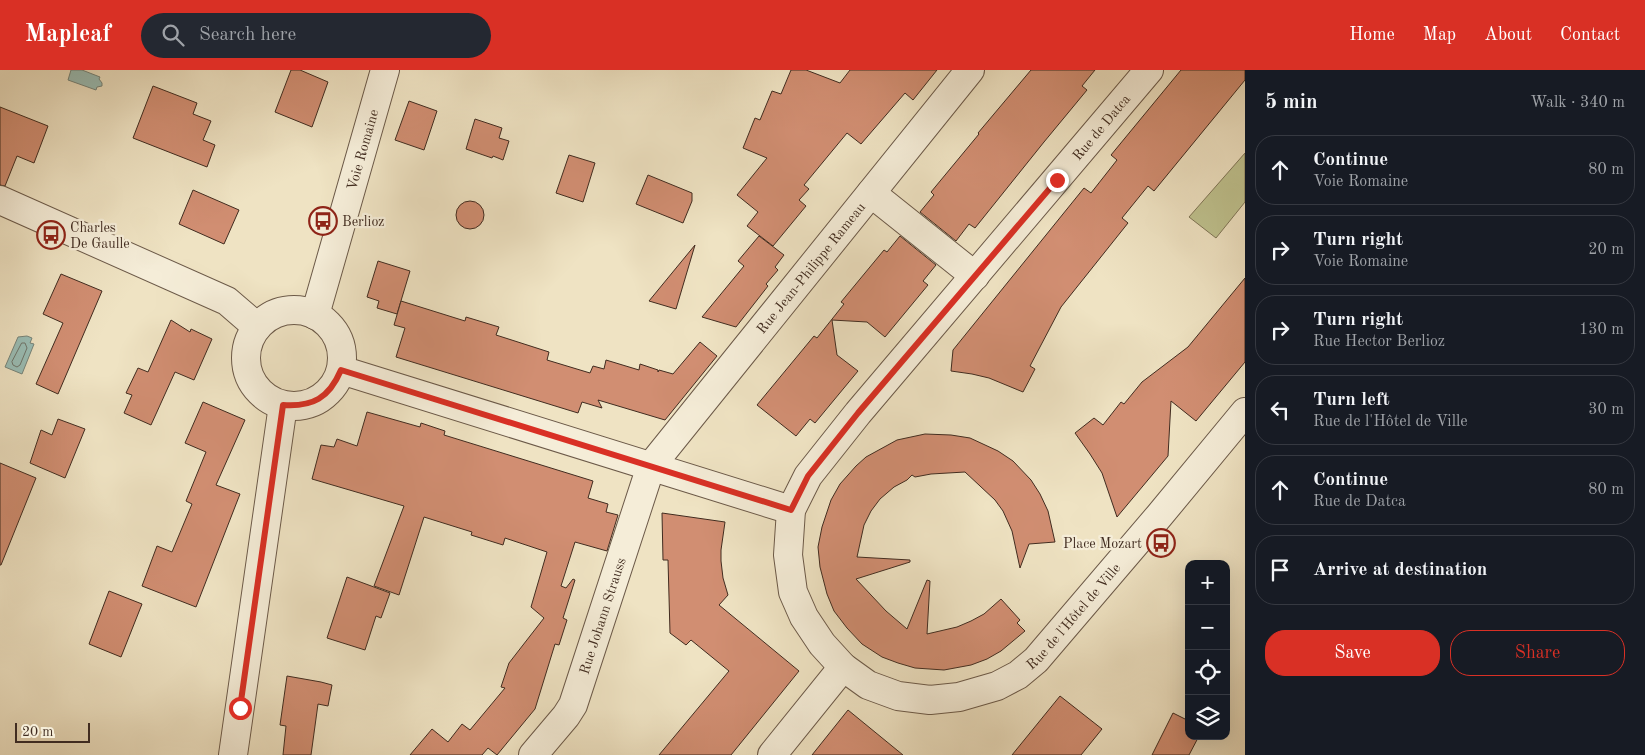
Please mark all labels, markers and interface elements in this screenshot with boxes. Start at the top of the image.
search box [141,13,491,58]
icon: search [159,21,187,49]
text: Mapleaf [25,23,111,47]
text: Search here [199,26,296,45]
text: Home [1349,26,1395,44]
text: Map [1423,26,1456,44]
text: About [1484,26,1532,44]
text: Contact [1560,26,1620,44]
street label: Rue de Datca [1070,92,1133,163]
text: 5 min [1265,92,1318,113]
text: Walk · 340 m [1530,95,1625,111]
street label: Voie Romaine [345,108,381,192]
text: Continue [1313,151,1388,170]
icon: ahead [1266,156,1294,184]
text: 80 m [1588,162,1624,178]
route end [1046,169,1069,192]
text: Voie Romaine [1313,174,1408,190]
street label: Rue Jean-Philippe Rameau [755,200,869,337]
bus stop icon: Berlioz [308,206,338,236]
place label: Berlioz [342,215,385,229]
bus stop icon: Charles De Gaulle [36,220,66,250]
place label: Charles De Gaulle [70,221,130,251]
text: Turn right [1313,231,1403,250]
icon: right [1266,236,1294,264]
text: 20 m [1588,242,1624,258]
text: Voie Romaine [1313,254,1408,270]
text: Turn right [1313,311,1403,330]
icon: right [1266,316,1294,344]
text: 130 m [1579,322,1624,338]
text: Rue Hector Berlioz [1313,334,1445,350]
text: Turn left [1313,391,1390,410]
icon: left [1266,396,1294,424]
text: 30 m [1588,402,1624,418]
text: Rue de l'Hôtel de Ville [1313,414,1468,430]
text: Continue [1313,471,1388,490]
icon: ahead [1266,476,1294,504]
text: 80 m [1588,482,1624,498]
text: Rue de Datca [1313,494,1406,510]
bus stop icon: Place Mozart [1146,528,1176,558]
place label: Place Mozart [1063,537,1142,551]
street label: Rue Johann Strauss [578,556,629,676]
icon: arrive [1266,556,1294,584]
map controls [1185,560,1230,740]
button: + [1185,560,1230,605]
street label: Rue de l'Hôtel de Ville [1024,561,1123,673]
text: Arrive at destination [1313,561,1487,580]
button: − [1185,605,1230,650]
button: Save [1265,630,1440,676]
button: Share [1450,630,1625,676]
button: locate [1185,650,1230,695]
button: layers [1185,695,1230,740]
route start [229,697,252,720]
scale bar [15,720,90,743]
text: 20 m [22,725,53,739]

